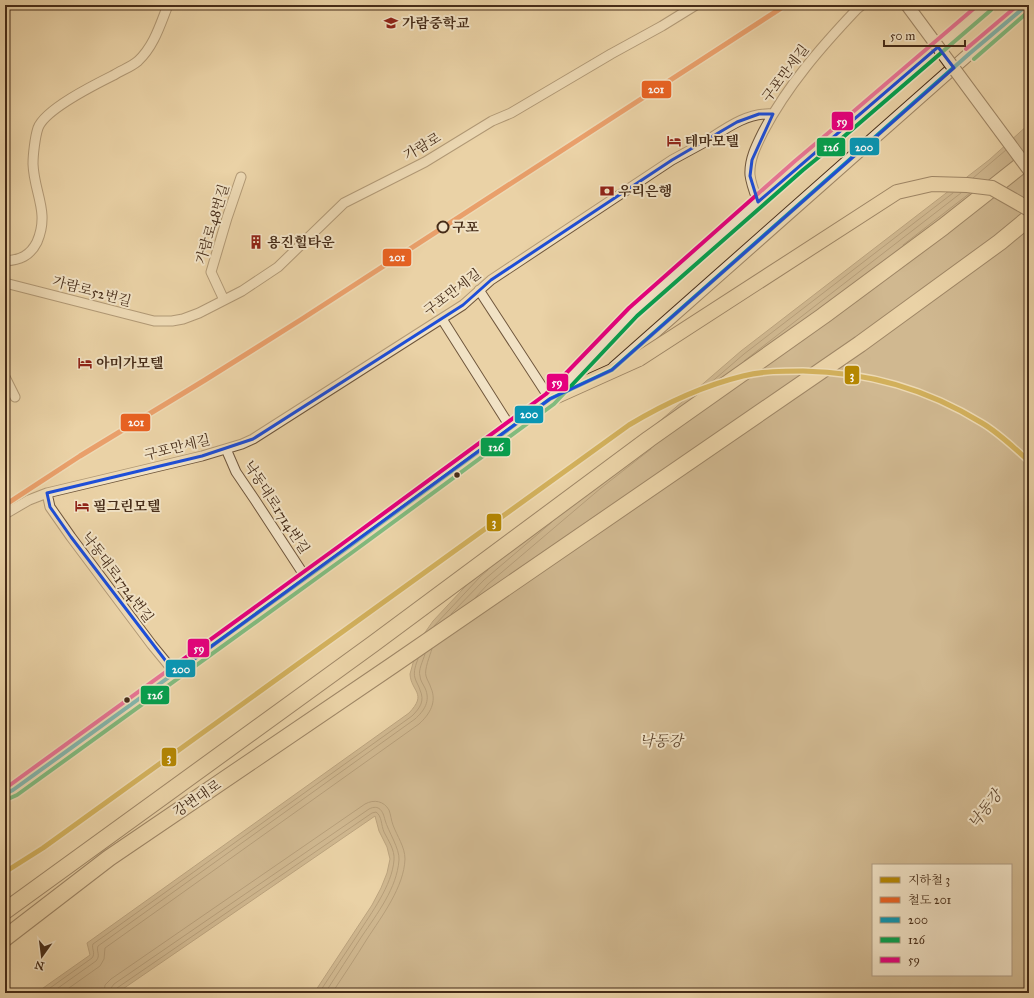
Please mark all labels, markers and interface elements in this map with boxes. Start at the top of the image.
school or university icon: 가람중학교 [383,15,399,31]
place label: 가람중학교 [402,15,470,32]
scale bar [884,22,965,48]
text: 50 m [890,29,915,43]
street label: 구포만세길 [758,41,813,105]
line badge: 201 [641,80,672,99]
text: 201 [648,83,665,96]
line badge: 59 [831,111,854,131]
text: 59 [836,115,848,129]
street label: 가람로 [400,129,444,164]
hotel icon: 테마모텔 [666,133,682,149]
place label: 테마모텔 [685,133,739,150]
line badge: 126 [816,137,846,157]
line badge: 200 [849,137,880,156]
text: 126 [823,141,840,154]
text: 200 [855,141,874,154]
street label: 가람로48번길 [192,182,233,266]
bank icon: 우리은행 [599,183,615,199]
place label: 우리은행 [618,183,672,200]
place label: 구포 [452,219,480,236]
marker: 구포 [436,220,450,234]
building icon: 용진힐타운 [248,234,264,250]
place label: 용진힐타운 [267,234,335,251]
line badge: 201 [382,248,412,267]
text: 201 [389,251,406,264]
street label: 구포만세길 [420,265,484,320]
street label: 가람로52번길 [51,273,133,310]
hotel icon: 아미가모텔 [77,355,93,371]
place label: 아미가모텔 [96,355,164,372]
line badge: 3 [844,365,860,385]
text: 3 [850,369,854,383]
line badge: 59 [546,373,569,392]
text: 59 [551,376,563,390]
line badge: 200 [514,405,544,424]
text: 200 [520,408,539,421]
line badge: 201 [120,413,151,432]
text: 201 [128,416,145,429]
street label: 구포만세길 [142,431,212,464]
line badge: 126 [480,437,511,457]
text: 126 [488,441,505,454]
street label: 낙동대로1714번길 [240,458,313,557]
unlabelled marker [452,470,462,480]
hotel icon: 필그린모텔 [74,498,90,514]
place label: 필그린모텔 [93,498,161,515]
line badge: 3 [486,513,502,532]
text: 3 [492,516,496,530]
street label: 낙동대로1724번길 [78,529,157,626]
line badge: 59 [187,638,210,658]
text: 59 [193,642,205,656]
line badge: 200 [165,659,196,678]
text: 200 [172,663,191,676]
line badge: 126 [140,685,170,705]
text: 126 [147,689,164,702]
unlabelled marker [122,695,132,705]
water label: 낙동강 [639,732,685,750]
line badge: 3 [161,747,177,767]
text: 3 [167,751,171,765]
street label: 강변대로 [170,776,225,821]
water label: 낙동강 [965,784,1007,832]
legend [872,864,1012,976]
text: 지하철 3 [908,873,950,887]
text: 철도 201 [908,893,952,907]
text: 200 [908,913,928,927]
text: 126 [908,933,926,947]
north arrow [22,936,62,976]
text: 59 [908,953,920,967]
text: N [33,958,46,973]

